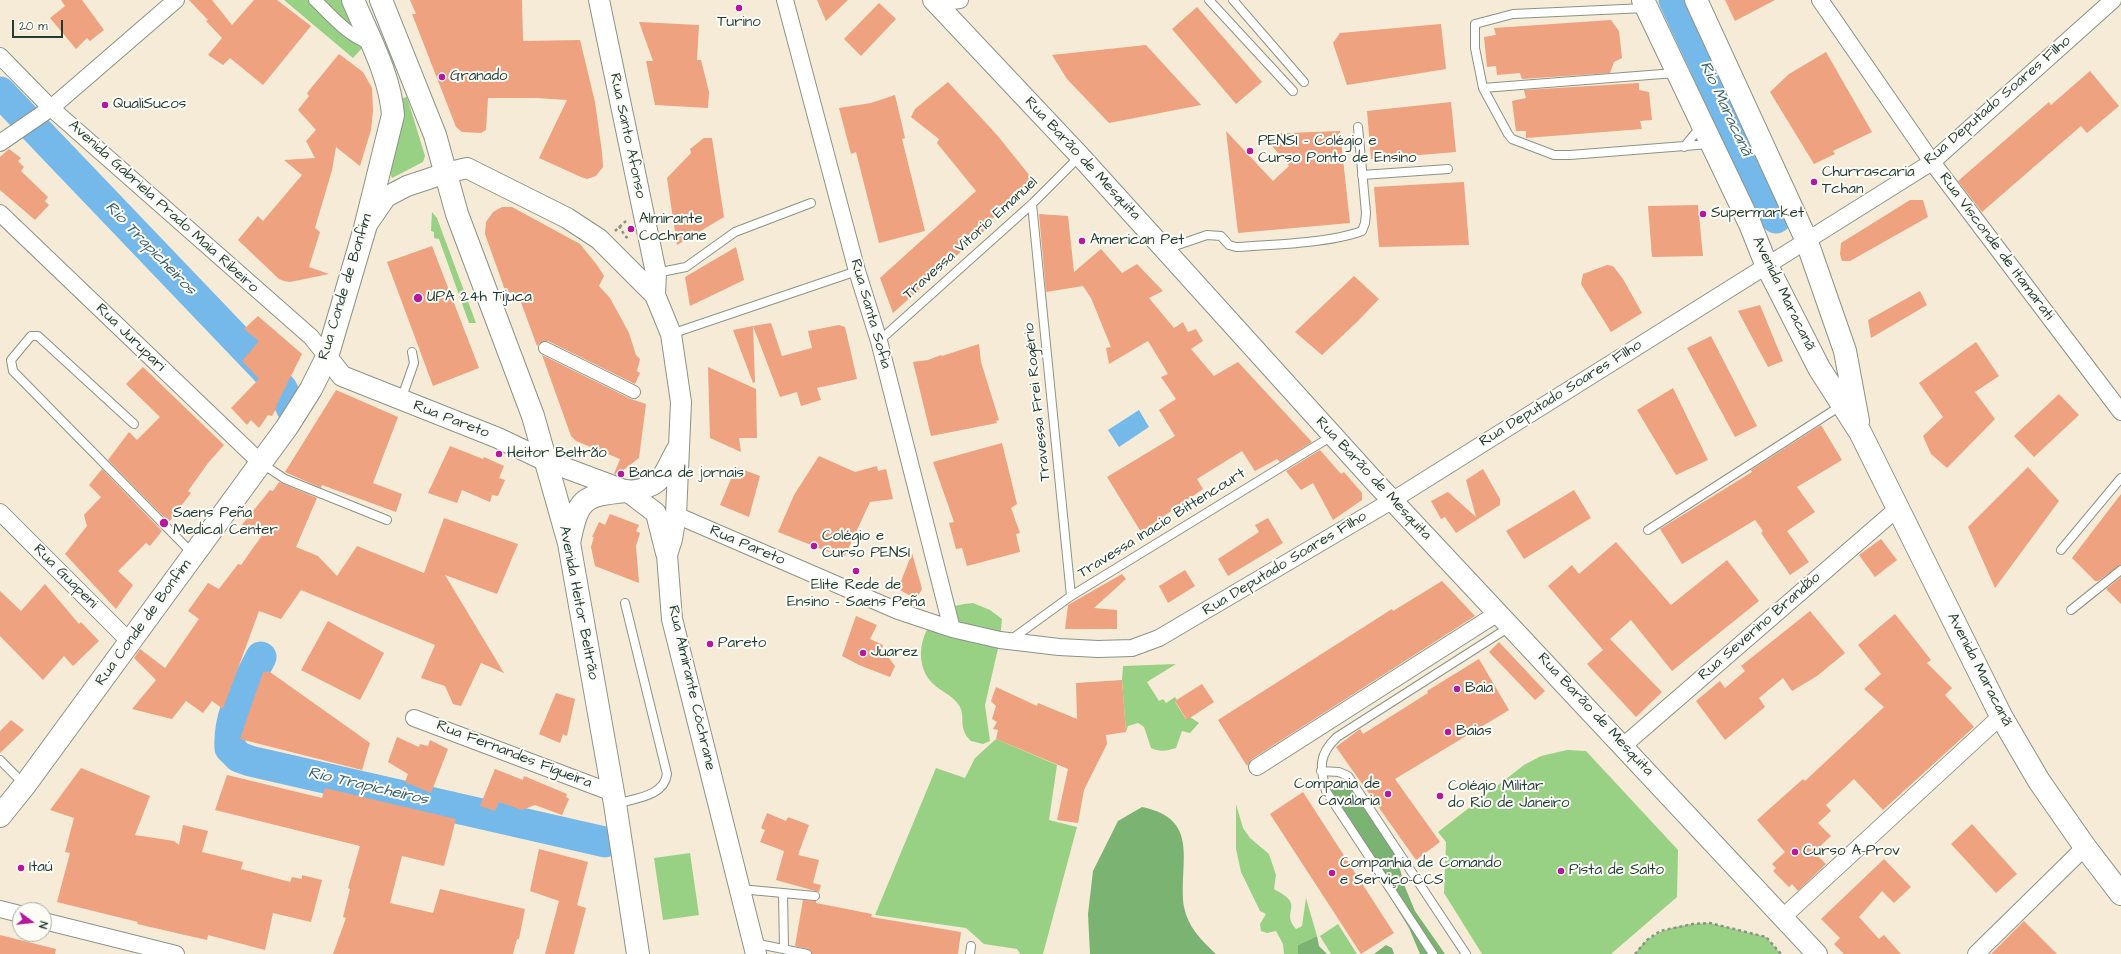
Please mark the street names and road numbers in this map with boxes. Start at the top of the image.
street label: Rua Deputado Soares Filho [1921,33,2075,169]
street label: Rua Santo Afonso [605,72,649,200]
street label: Rua Barão de Mesquita [1020,94,1144,224]
street label: Avenida Gabriela Prado Maia Ribeiro [64,117,262,297]
street label: Rua Visconde de Itamarati [1935,170,2057,324]
street label: Travessa Vitorio Emanuel [900,174,1042,304]
street label: Rua Conde de Bonfim [315,212,377,362]
street label: Avenida Maracanã [1748,234,1818,354]
street label: Rua Santa Sofia [846,257,894,371]
street label: Rua Jurupari [91,300,169,376]
street label: Travessa Frei Rogério [1021,322,1055,482]
street label: Rua Deputado Soares Filho [1476,337,1646,451]
street label: Rua Pareto [410,397,492,443]
street label: Rua Barão de Mesquita [1311,414,1435,544]
street label: Travessa Inacio Bittencourt [1075,465,1249,583]
street label: Rua Deputado Soares Filho [1200,508,1370,620]
street label: Rua Pareto [707,522,787,570]
street label: Avenida Heitor Beltrão [554,525,602,681]
street label: Rua Guapeni [29,541,101,613]
street label: Rua Conde de Bonfim [92,556,196,690]
street label: Rua Severino Brandão [1695,569,1825,685]
street label: Rua Almirante Cóchrane [663,604,719,772]
street label: Avenida Maracanã [1943,610,2015,730]
street label: Rua Barão de Mesquita [1533,650,1657,780]
street label: Rua Fernandes Figueira [434,717,594,793]

